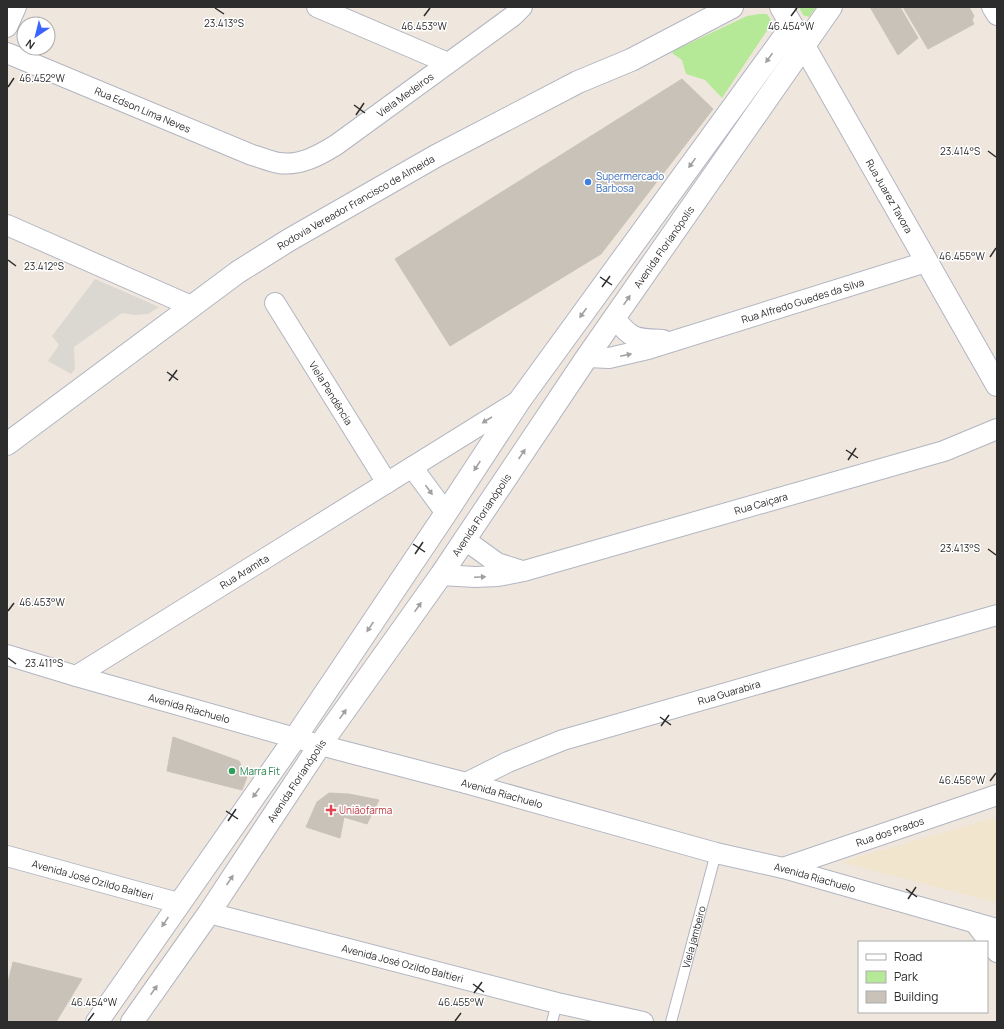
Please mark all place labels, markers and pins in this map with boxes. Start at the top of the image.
place label: Supermercado Barbosa [596,169,664,195]
marker: Supermercado Barbosa [583,177,593,187]
place label: Marra Fit [240,764,280,778]
marker: Marra Fit [227,766,237,776]
place label: Uniãofarma [339,803,392,817]
marker: Uniãofarma [326,805,336,815]

